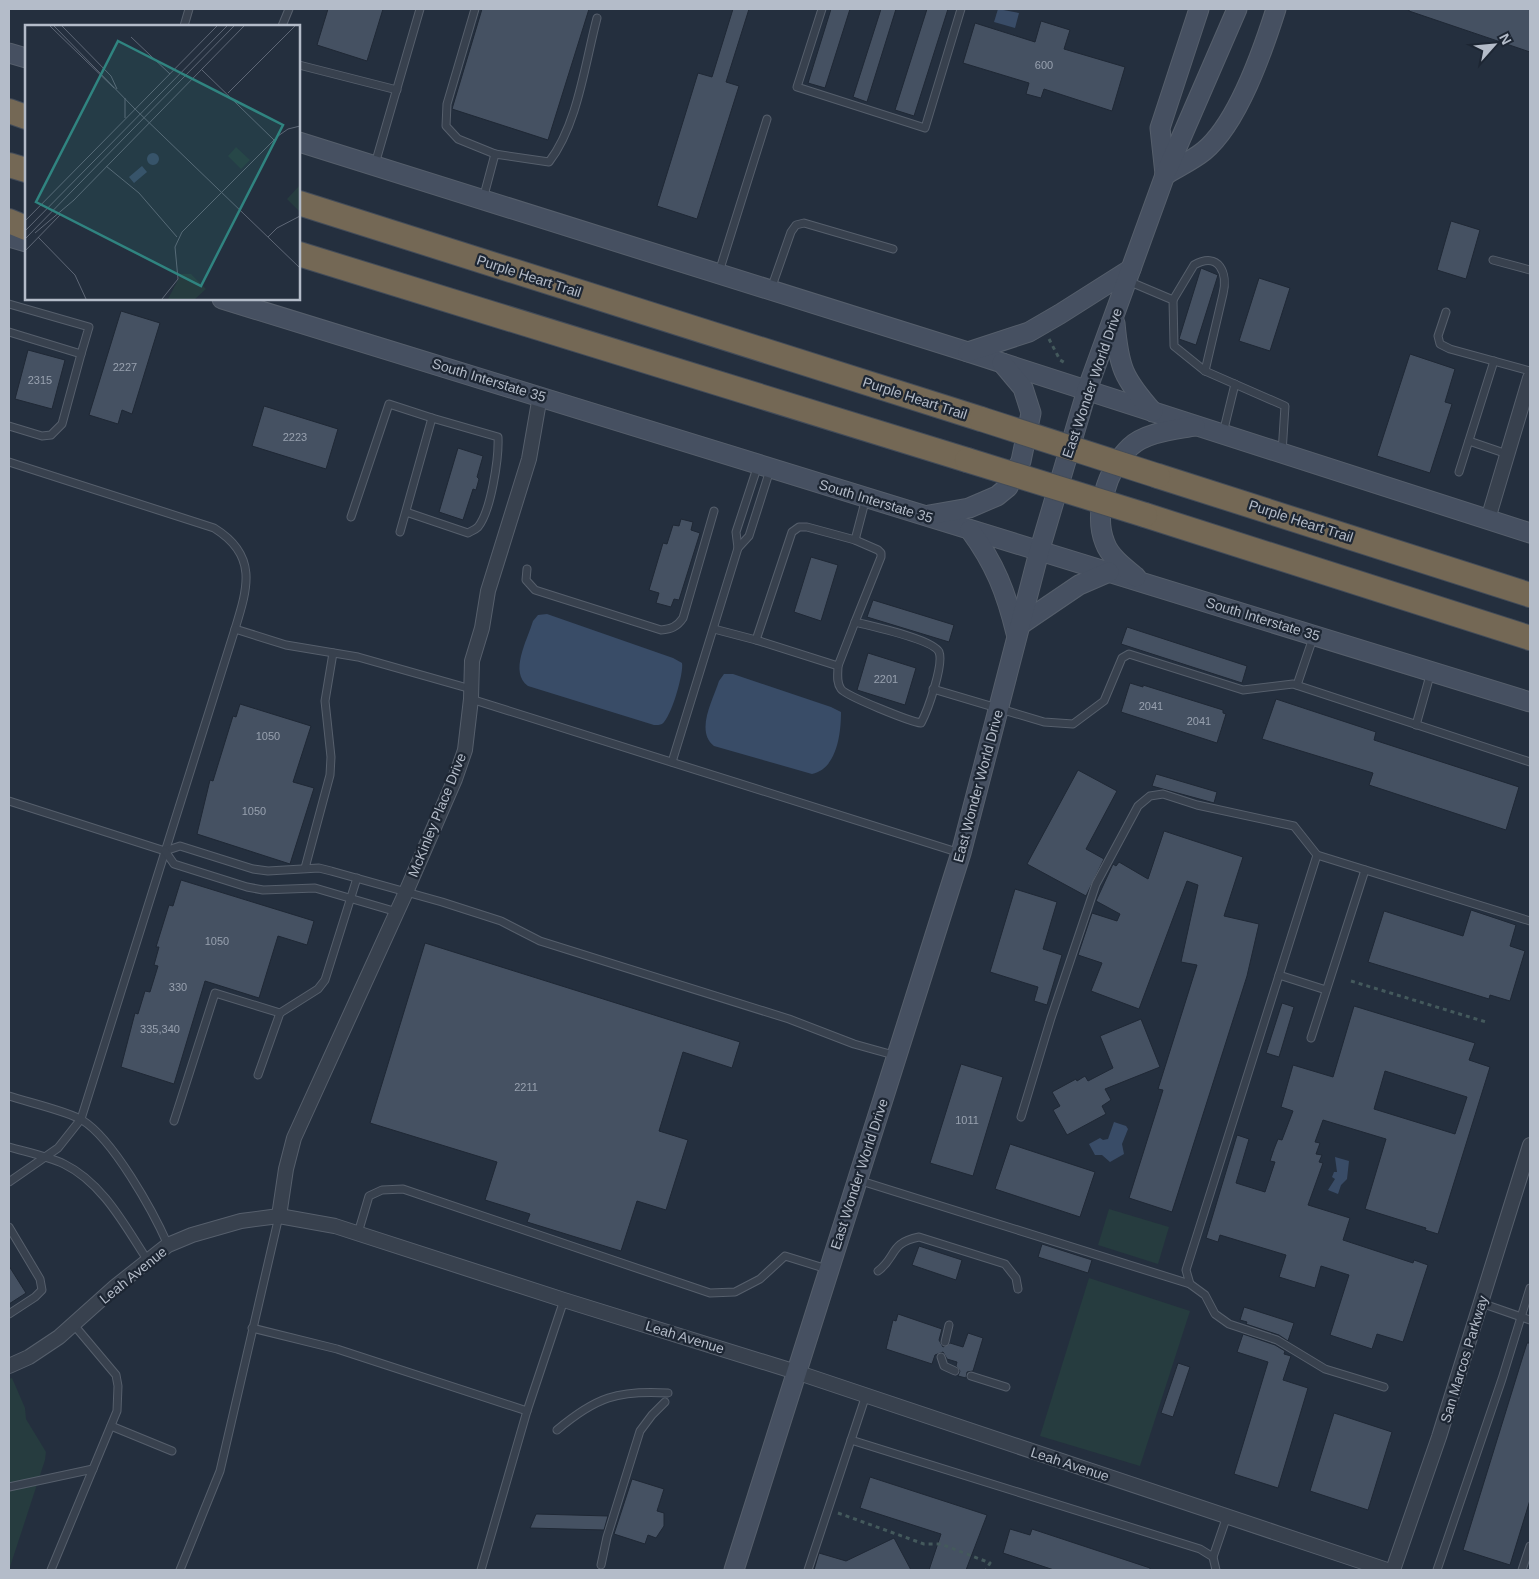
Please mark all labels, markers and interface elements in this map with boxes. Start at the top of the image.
north arrow [1469,20,1519,70]
inset map [25,25,300,300]
text: N [1496,31,1515,47]
house number: 600 [1035,59,1053,71]
street label: Purple Heart Trail [475,252,583,300]
street label: East Wonder World Drive [1059,306,1125,460]
street label: South Interstate 35 [430,355,548,405]
house number: 2227 [113,361,137,373]
house number: 2315 [28,374,52,386]
street label: Purple Heart Trail [861,374,969,422]
house number: 2223 [283,431,307,443]
street label: South Interstate 35 [817,476,935,526]
street label: Purple Heart Trail [1247,497,1355,545]
street label: South Interstate 35 [1204,594,1322,644]
house number: 2201 [874,673,898,685]
house number: 2041 [1139,700,1163,712]
street label: East Wonder World Drive [950,708,1006,864]
house number: 2041 [1187,715,1211,727]
house number: 1050 [256,730,280,742]
street label: McKinley Place Drive [405,750,469,879]
house number: 1050 [242,805,266,817]
house number: 1050 [205,935,229,947]
house number: 330 [169,981,187,993]
house number: 335,340 [140,1023,180,1035]
house number: 2211 [514,1081,538,1093]
street label: East Wonder World Drive [827,1096,891,1251]
house number: 1011 [955,1114,979,1126]
street label: Leah Avenue [96,1243,170,1307]
street label: San Marcos Parkway [1437,1293,1491,1425]
street label: Leah Avenue [644,1317,727,1357]
street label: Leah Avenue [1029,1444,1111,1484]

